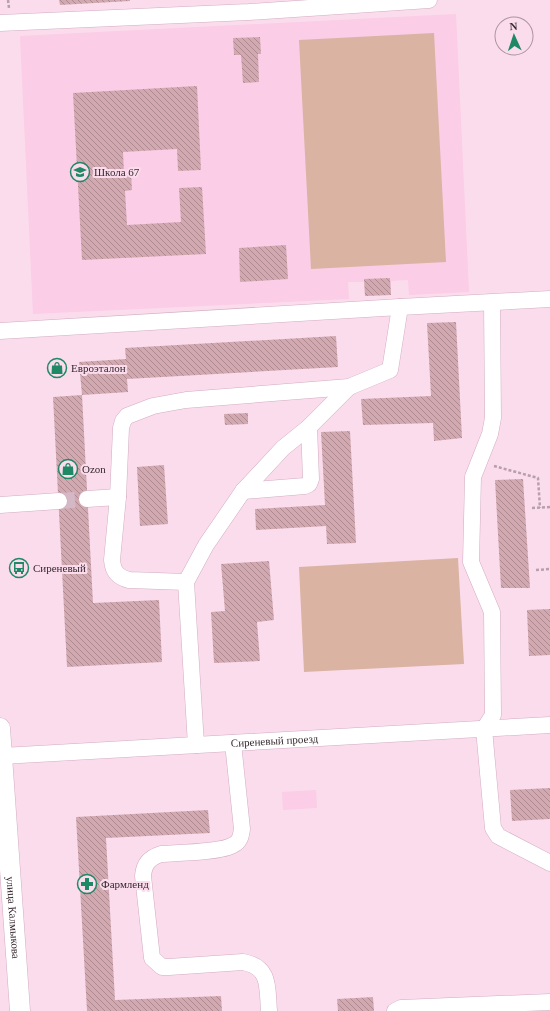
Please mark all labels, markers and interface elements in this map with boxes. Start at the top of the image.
north arrow [494,16,534,56]
text: N [509,20,518,32]
school or university icon: Школа 67 [69,161,91,183]
place label: Школа 67 [94,166,140,178]
shop icon: Евроэталон [46,357,68,379]
place label: Евроэталон [71,362,126,374]
shop icon: Ozon [57,458,79,480]
place label: Ozon [82,463,106,475]
bus stop icon: Сиреневый [8,557,30,579]
place label: Сиреневый [33,562,86,574]
street label: Сиреневый проезд [231,732,319,749]
pharmacy icon: Фармленд [76,873,98,895]
street label: улица Калмыкова [5,876,22,959]
place label: Фармленд [101,878,149,890]

